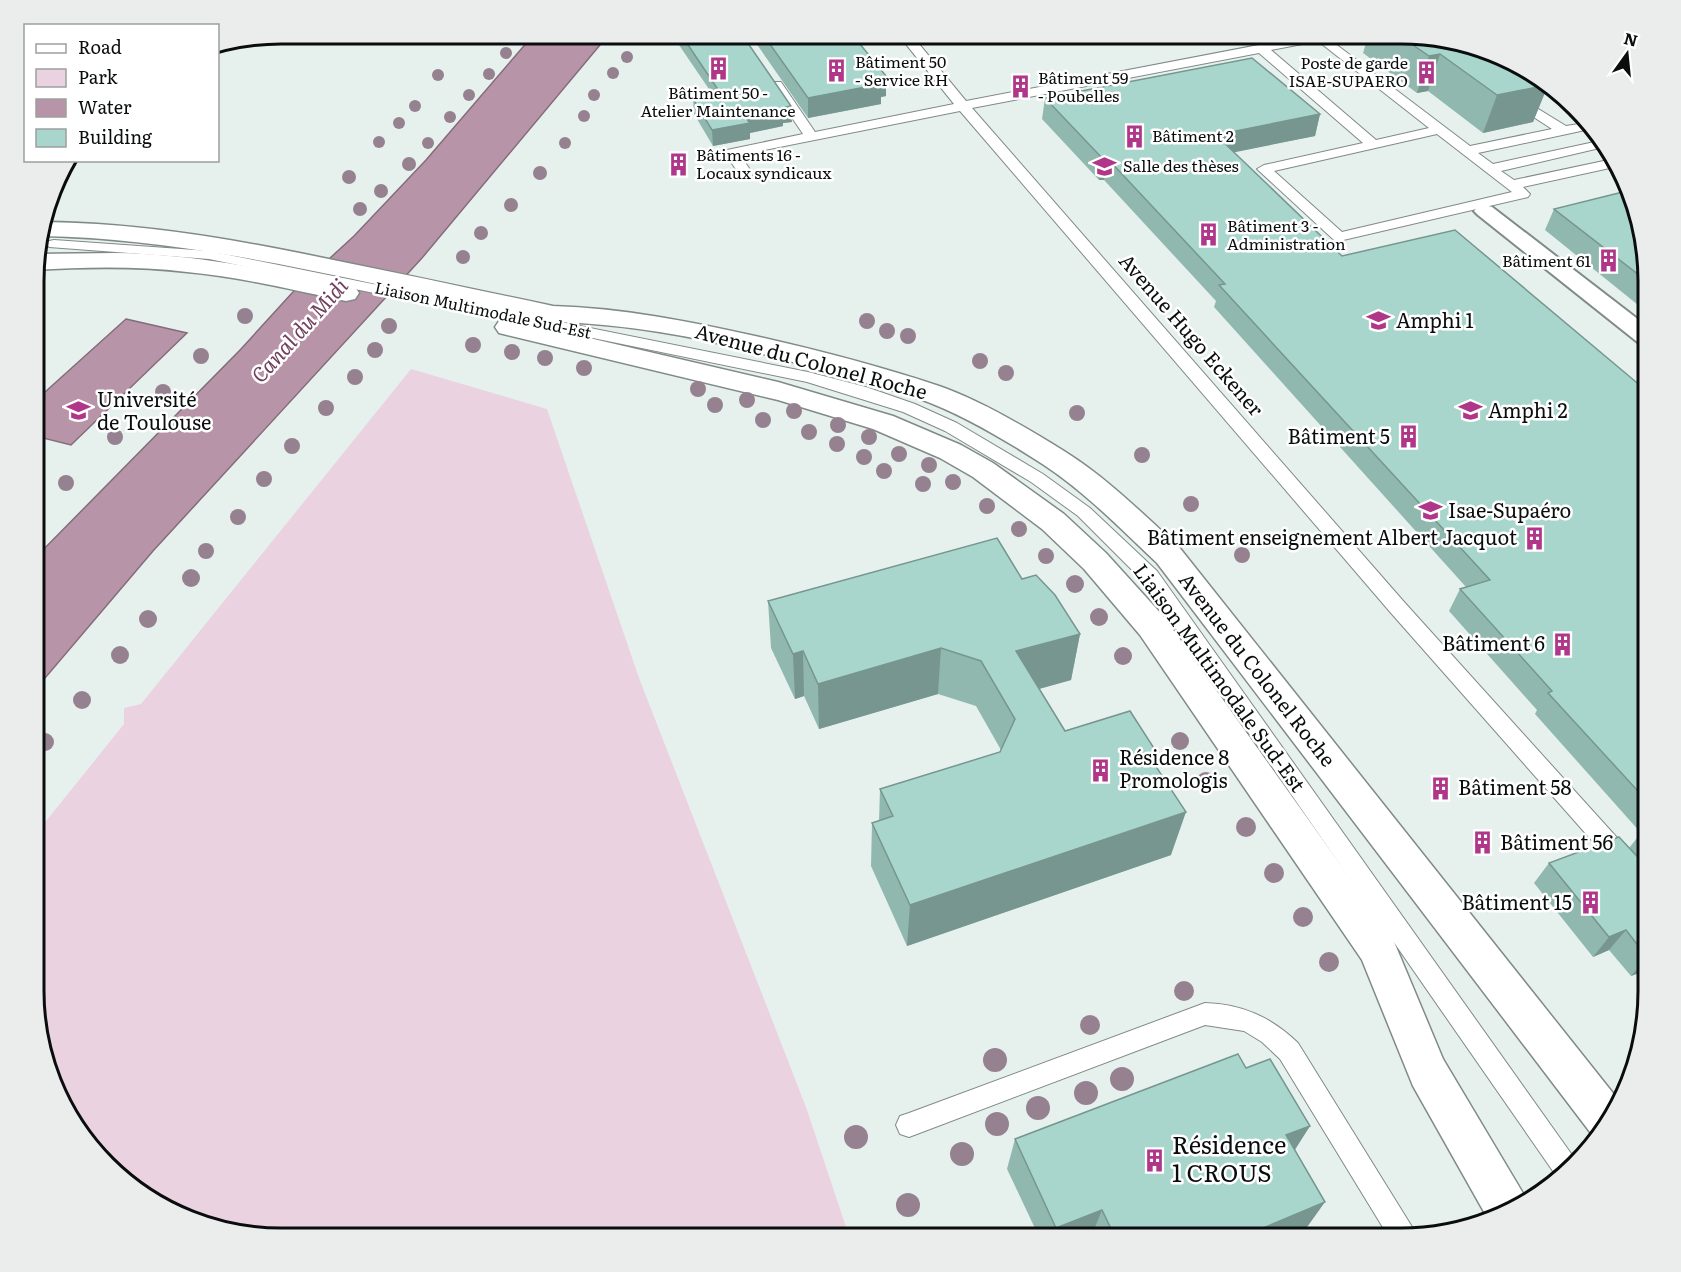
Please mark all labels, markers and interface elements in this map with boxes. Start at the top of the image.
legend [24,24,219,162]
north arrow [1597,24,1657,84]
text: N [1622,25,1641,52]
text: Road [78,33,122,60]
place label: Bâtiment 50 - Service RH [855,49,948,91]
place label: Poste de garde ISAE-SUPAERO [1289,50,1408,92]
building icon: Bâtiment 50 - Atelier Maintenance [705,55,731,81]
building icon: Bâtiment 50 - Service RH [824,58,850,84]
building icon: Poste de garde ISAE-SUPAERO [1413,59,1439,85]
text: Park [78,63,119,90]
place label: Bâtiment 59 - Poubelles [1038,65,1128,107]
building icon: Bâtiment 59 - Poubelles [1007,74,1033,100]
place label: Bâtiment 50 - Atelier Maintenance [640,80,796,122]
text: Water [78,93,132,120]
text: Building [78,123,153,150]
building icon: Bâtiment 2 [1121,123,1147,149]
place label: Bâtiment 2 [1152,123,1234,147]
place label: Bâtiments 16 - Locaux syndicaux [696,142,832,184]
building icon: Bâtiments 16 - Locaux syndicaux [665,151,691,177]
school or university icon: Salle des thèses [1092,153,1118,179]
place label: Salle des thèses [1123,153,1239,177]
place label: Bâtiment 3 - Administration [1227,213,1346,255]
building icon: Bâtiment 3 - Administration [1196,222,1222,248]
street label: Avenue Hugo Eckener [1113,246,1272,422]
place label: Bâtiment 61 [1502,248,1591,272]
building icon: Bâtiment 61 [1596,248,1622,274]
water label: Canal du Midi [243,270,354,389]
street label: Liaison Multimodale Sud-Est [373,274,594,344]
place label: Amphi 1 [1396,304,1474,334]
school or university icon: Amphi 1 [1365,308,1391,334]
street label: Avenue du Colonel Roche [692,315,931,406]
place label: Université de Toulouse [97,383,211,436]
place label: Amphi 2 [1488,394,1568,424]
school or university icon: Université de Toulouse [66,398,92,424]
school or university icon: Amphi 2 [1457,398,1483,424]
place label: Bâtiment 5 [1288,420,1390,450]
building icon: Bâtiment 5 [1395,424,1421,450]
place label: Isae-Supaéro [1448,494,1571,524]
school or university icon: Isae-Supaéro [1417,498,1443,524]
place label: Bâtiment enseignement Albert Jacquot [1147,521,1517,551]
building icon: Bâtiment enseignement Albert Jacquot [1522,525,1548,551]
street label: Liaison Multimodale Sud-Est [1127,556,1314,797]
street label: Avenue du Colonel Roche [1173,565,1344,772]
place label: Bâtiment 6 [1442,627,1545,657]
building icon: Bâtiment 6 [1550,631,1576,657]
place label: Résidence 8 Promologis [1119,741,1229,794]
building icon: Résidence 8 Promologis [1088,757,1114,783]
place label: Bâtiment 58 [1458,771,1571,801]
building icon: Bâtiment 58 [1427,775,1453,801]
place label: Bâtiment 56 [1500,826,1613,856]
building icon: Bâtiment 56 [1469,830,1495,856]
place label: Bâtiment 15 [1461,886,1572,916]
building icon: Bâtiment 15 [1577,890,1603,916]
place label: Résidence 1 CROUS [1172,1126,1286,1189]
building icon: Résidence 1 CROUS [1141,1147,1167,1173]

